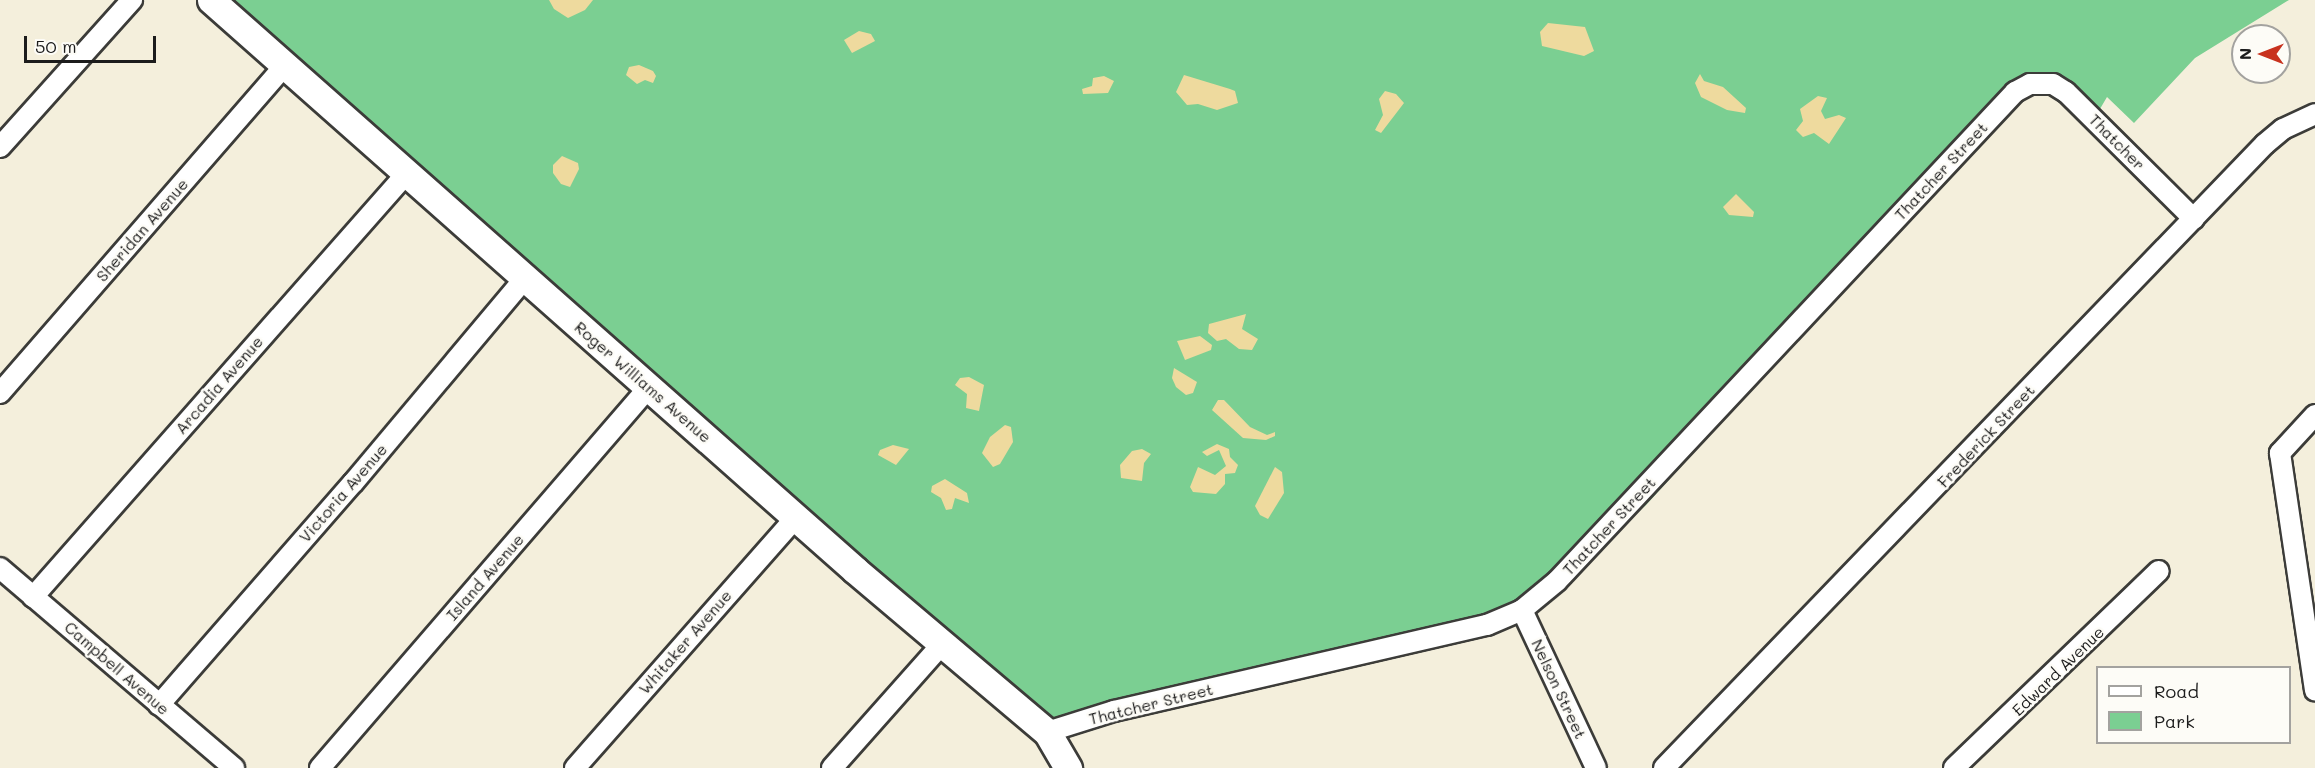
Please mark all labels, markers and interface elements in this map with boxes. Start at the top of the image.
scale bar [27,24,159,62]
north arrow [2231,24,2291,84]
text: 50 m [35,34,77,58]
text: N [2234,48,2255,60]
street label: Thatcher [2085,110,2149,174]
street label: Thatcher Street [1891,118,1991,224]
street label: Sheridan Avenue [92,175,192,285]
street label: Roger Williams Avenue [571,317,715,447]
street label: Arcadia Avenue [171,332,267,438]
street label: Frederick Street [1933,381,2039,491]
street label: Victoria Avenue [295,440,391,546]
street label: Thatcher Street [1559,473,1659,579]
street label: Island Avenue [442,530,528,624]
street label: Whitaker Avenue [634,586,736,698]
street label: Campbell Avenue [61,617,173,719]
street label: Edward Avenue [2008,622,2108,720]
street label: Nelson Street [1527,636,1591,742]
legend [2096,666,2291,744]
street label: Thatcher Street [1087,679,1215,729]
text: Road [2154,679,2199,703]
text: Park [2154,709,2195,733]

